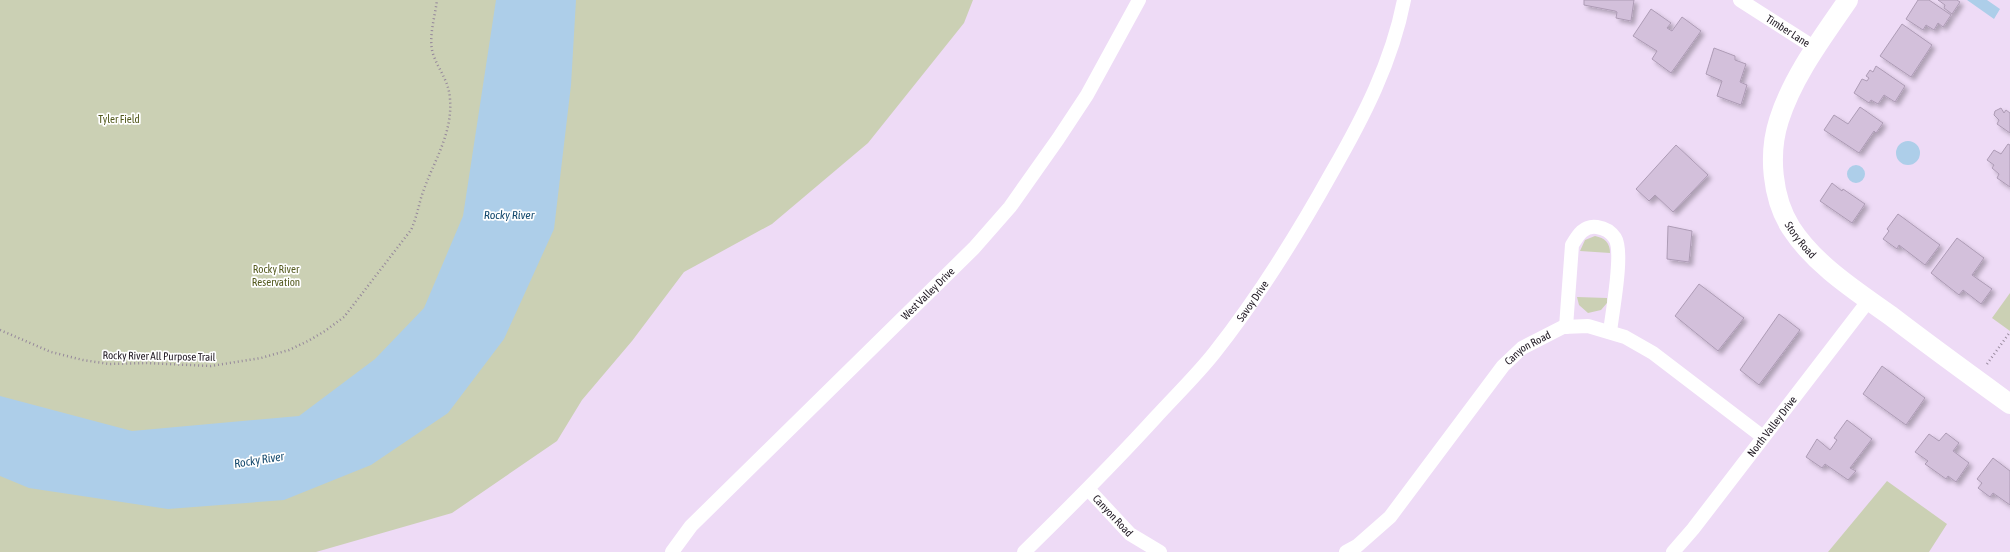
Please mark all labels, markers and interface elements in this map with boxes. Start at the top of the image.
street label: Timber Lane [1764,12,1812,49]
park label: Tyler Field [98,113,140,125]
water label: Rocky River [484,208,535,222]
street label: Story Road [1783,220,1819,261]
park label: Rocky River Reservation [252,263,300,288]
street label: West Valley Drive [899,265,957,322]
street label: Savoy Drive [1234,278,1271,324]
street label: Canyon Road [1502,328,1553,367]
street label: Rocky River All Purpose Trail [102,349,216,363]
street label: North Valley Drive [1745,394,1799,459]
water label: Rocky River [233,449,285,471]
street label: Canyon Road [1090,492,1135,539]

